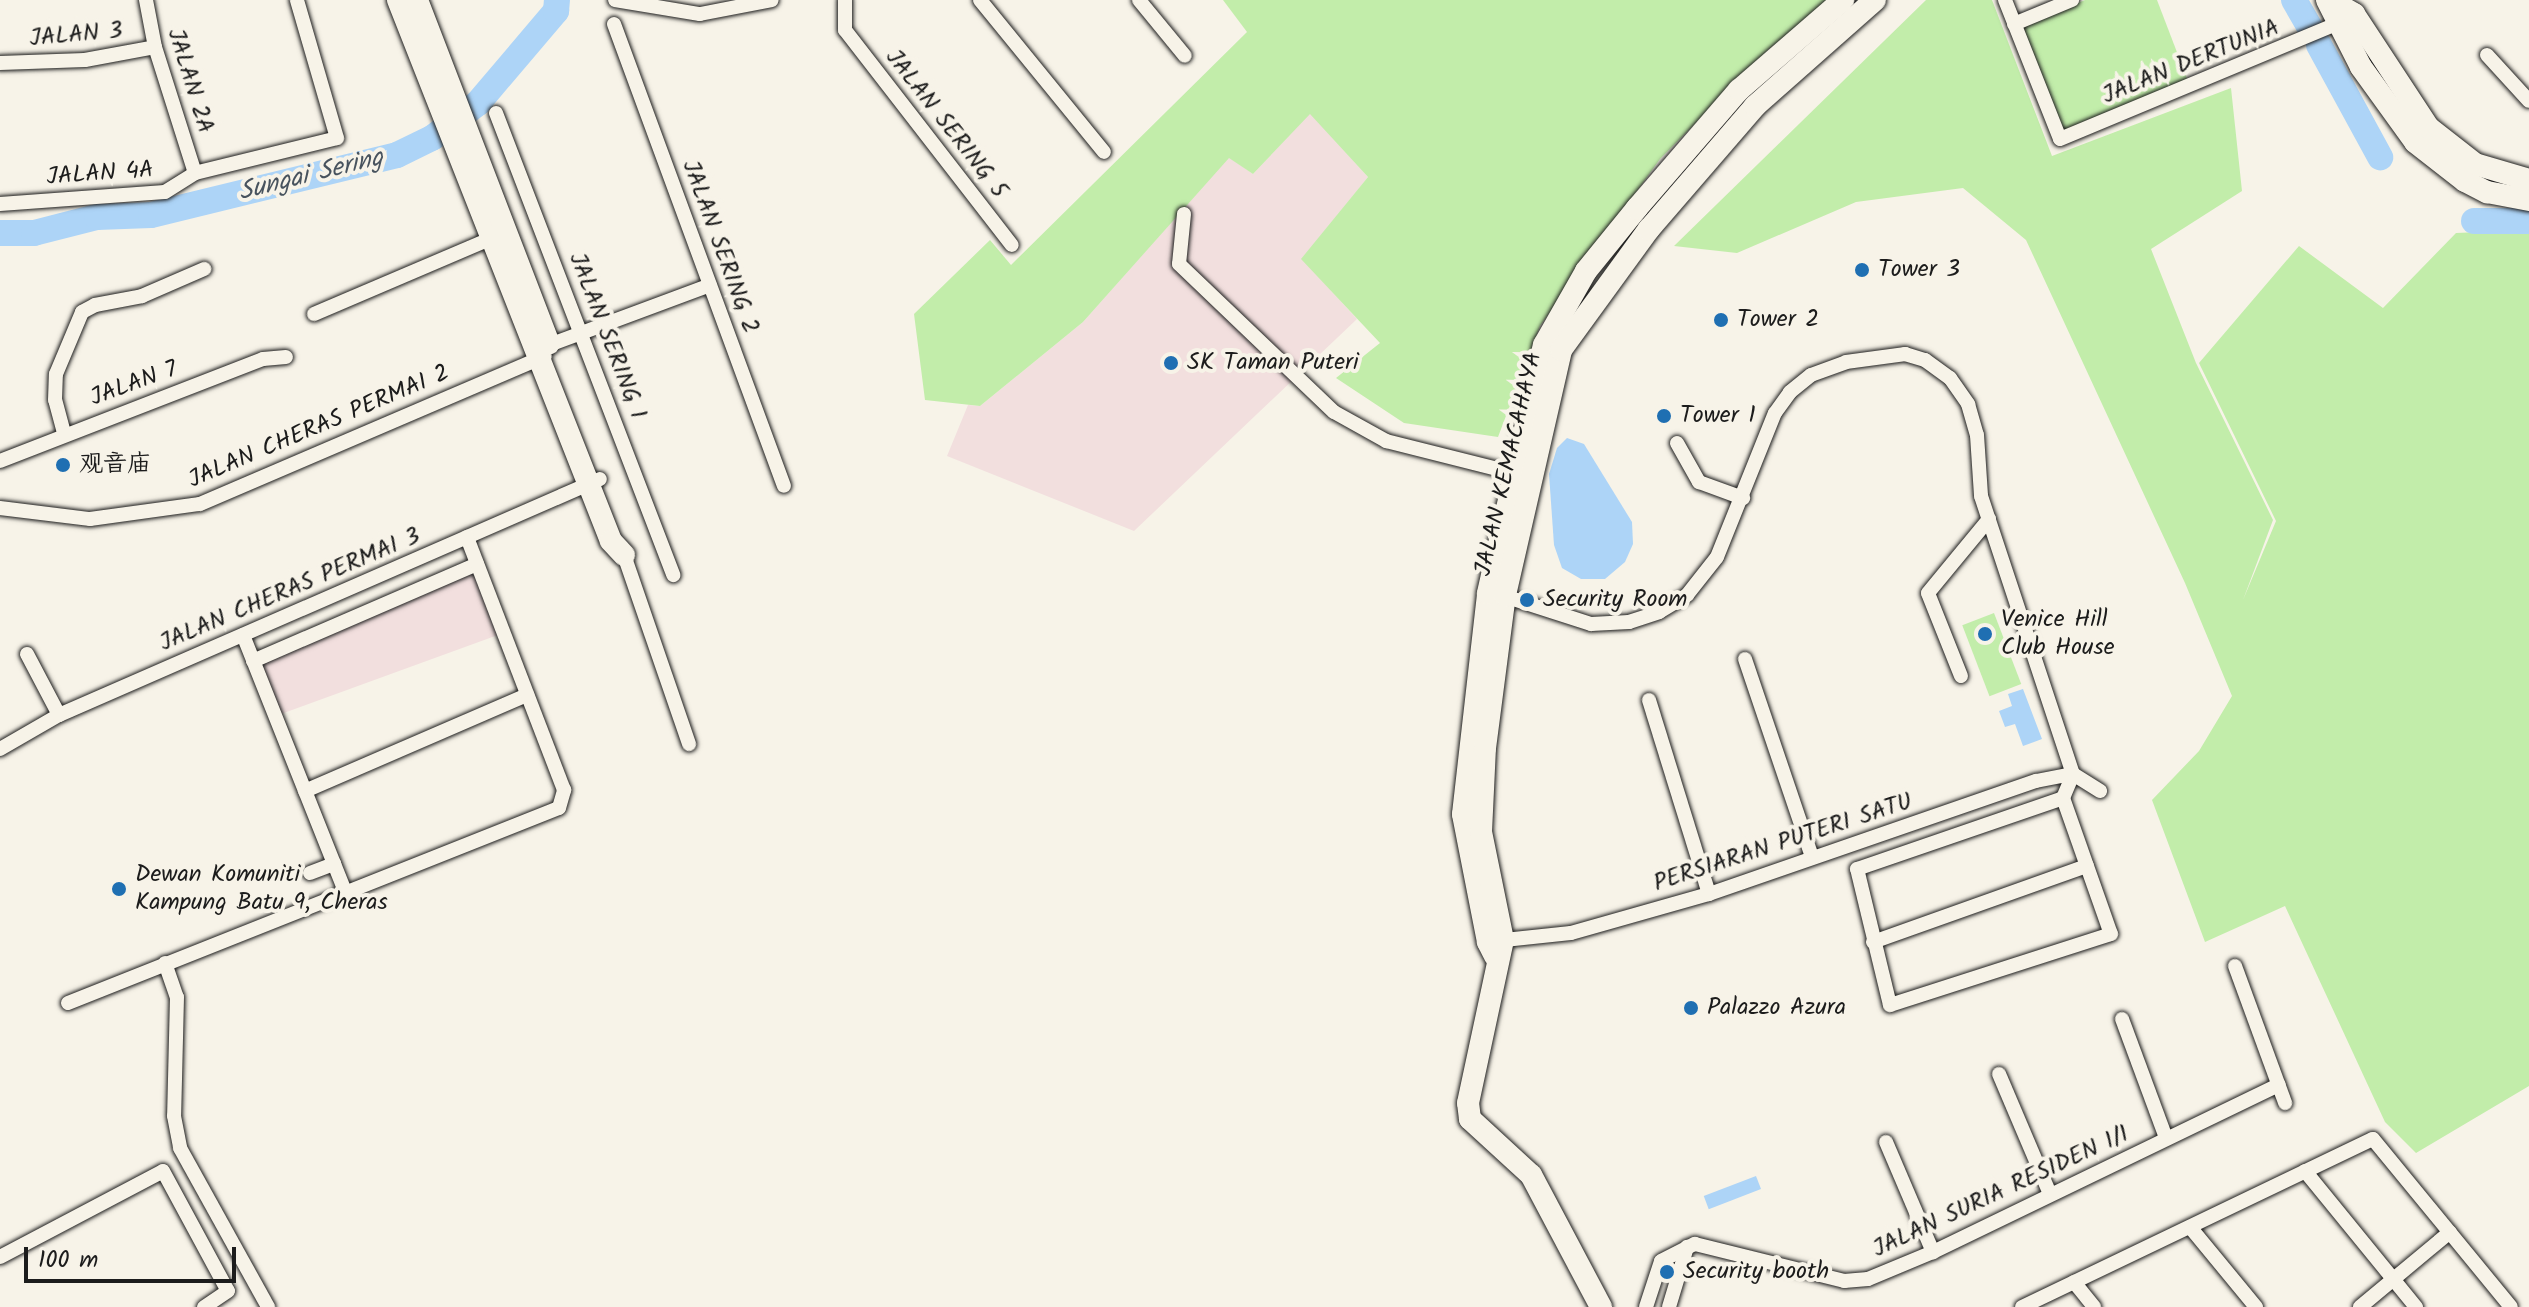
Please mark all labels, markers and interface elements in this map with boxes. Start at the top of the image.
street label: JALAN DERTUNIA [2098,13,2284,111]
street label: JALAN 3 [28,17,124,53]
street label: JALAN 2A [160,25,220,137]
street label: JALAN SERING 5 [879,44,1013,204]
water label: Sungai Sering [236,143,386,209]
street label: JALAN 4A [46,156,154,192]
street label: JALAN SERING 2 [675,157,765,337]
street label: JALAN SERING 1 [562,249,652,423]
place label: Tower 3 [1878,256,1960,284]
marker: Tower 3 [1853,261,1871,279]
place label: Tower 2 [1737,306,1819,334]
marker: Tower 2 [1712,311,1730,329]
place label: SK Taman Puteri [1187,349,1359,377]
street label: JALAN KEMACAHAYA [1469,349,1549,579]
marker: SK Taman Puteri [1162,354,1180,372]
street label: JALAN 7 [87,355,181,413]
street label: JALAN CHERAS PERMAI 2 [184,359,454,495]
place label: Tower 1 [1680,402,1756,430]
marker: Tower 1 [1655,407,1673,425]
place label: 观音庙 [79,451,151,479]
marker: 观音庙 [54,456,72,474]
street label: JALAN CHERAS PERMAI 3 [155,522,425,658]
place label: Security Room [1543,586,1687,614]
marker: Security Room [1518,591,1536,609]
place label: Venice Hill Club House [2001,606,2115,662]
marker: Venice Hill Club House [1976,625,1994,643]
street label: PERSIARAN PUTERI SATU [1650,788,1916,898]
place label: Dewan Komuniti Kampung Batu 9, Cheras [135,861,388,917]
marker: Dewan Komuniti Kampung Batu 9, Cheras [110,880,128,898]
place label: Palazzo Azura [1707,994,1846,1022]
marker: Palazzo Azura [1682,999,1700,1017]
street label: JALAN SURIA RESIDEN 1/1 [1868,1120,2134,1264]
scale bar [28,1231,240,1281]
text: 100 m [38,1241,98,1280]
place label: Security booth [1683,1258,1829,1286]
marker: Security booth [1658,1263,1676,1281]

